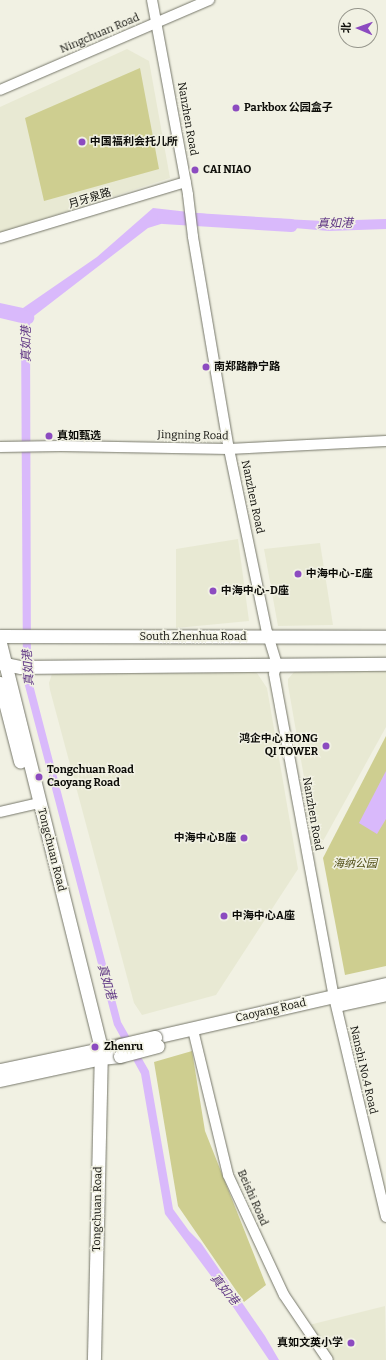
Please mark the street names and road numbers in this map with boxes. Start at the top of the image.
street label: Ningchuan Road [58,11,142,57]
street label: Nanzhen Road [174,81,200,157]
street label: 月牙泉路 [67,186,113,212]
street label: Jingning Road [157,429,229,443]
street label: Nanzhen Road [238,459,266,535]
street label: South Zhenhua Road [140,630,246,644]
street label: Nanzhen Road [299,776,325,852]
street label: Tongchuan Road [34,807,68,893]
street label: Caoyang Road [235,996,307,1026]
street label: Nanshi No.4 Road [346,1025,380,1115]
street label: Tongchuan Road [91,1166,105,1252]
street label: Beishi Road [234,1168,270,1228]

